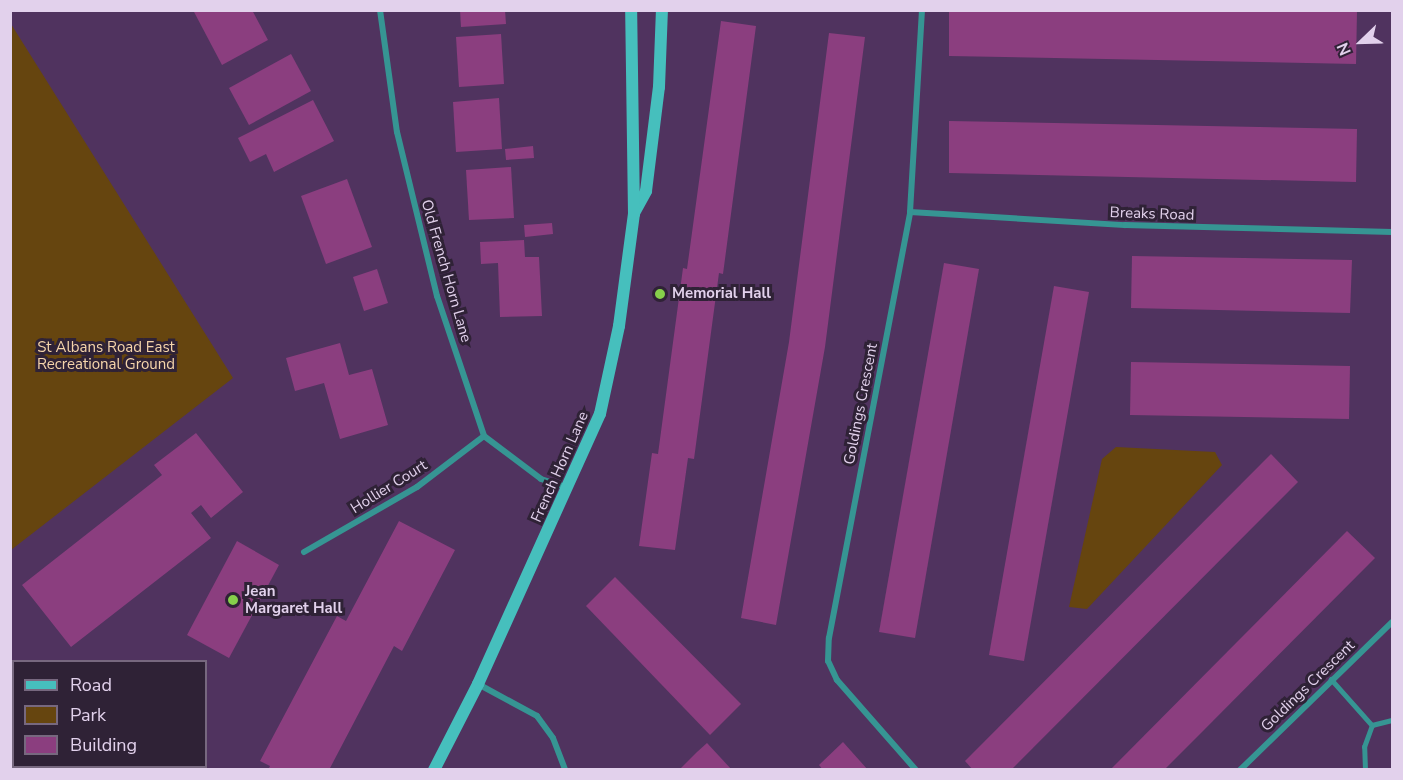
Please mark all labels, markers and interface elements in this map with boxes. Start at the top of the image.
north arrow [1331,12,1391,72]
text: N [1332,39,1357,59]
street label: Old French Horn Lane [417,198,475,344]
street label: Breaks Road [1109,204,1195,224]
place label: Memorial Hall [672,285,771,303]
marker: Memorial Hall [653,287,667,301]
park label: St Albans Road East Recreational Ground [37,338,175,373]
street label: Goldings Crescent [840,342,882,466]
street label: French Horn Lane [528,409,592,525]
street label: Hollier Court [347,456,431,518]
place label: Jean Margaret Hall [245,582,342,617]
marker: Jean Margaret Hall [226,593,240,607]
street label: Goldings Crescent [1257,637,1359,735]
legend [12,660,207,768]
text: Road [70,673,112,697]
text: Park [70,703,106,727]
text: Building [70,733,137,757]

